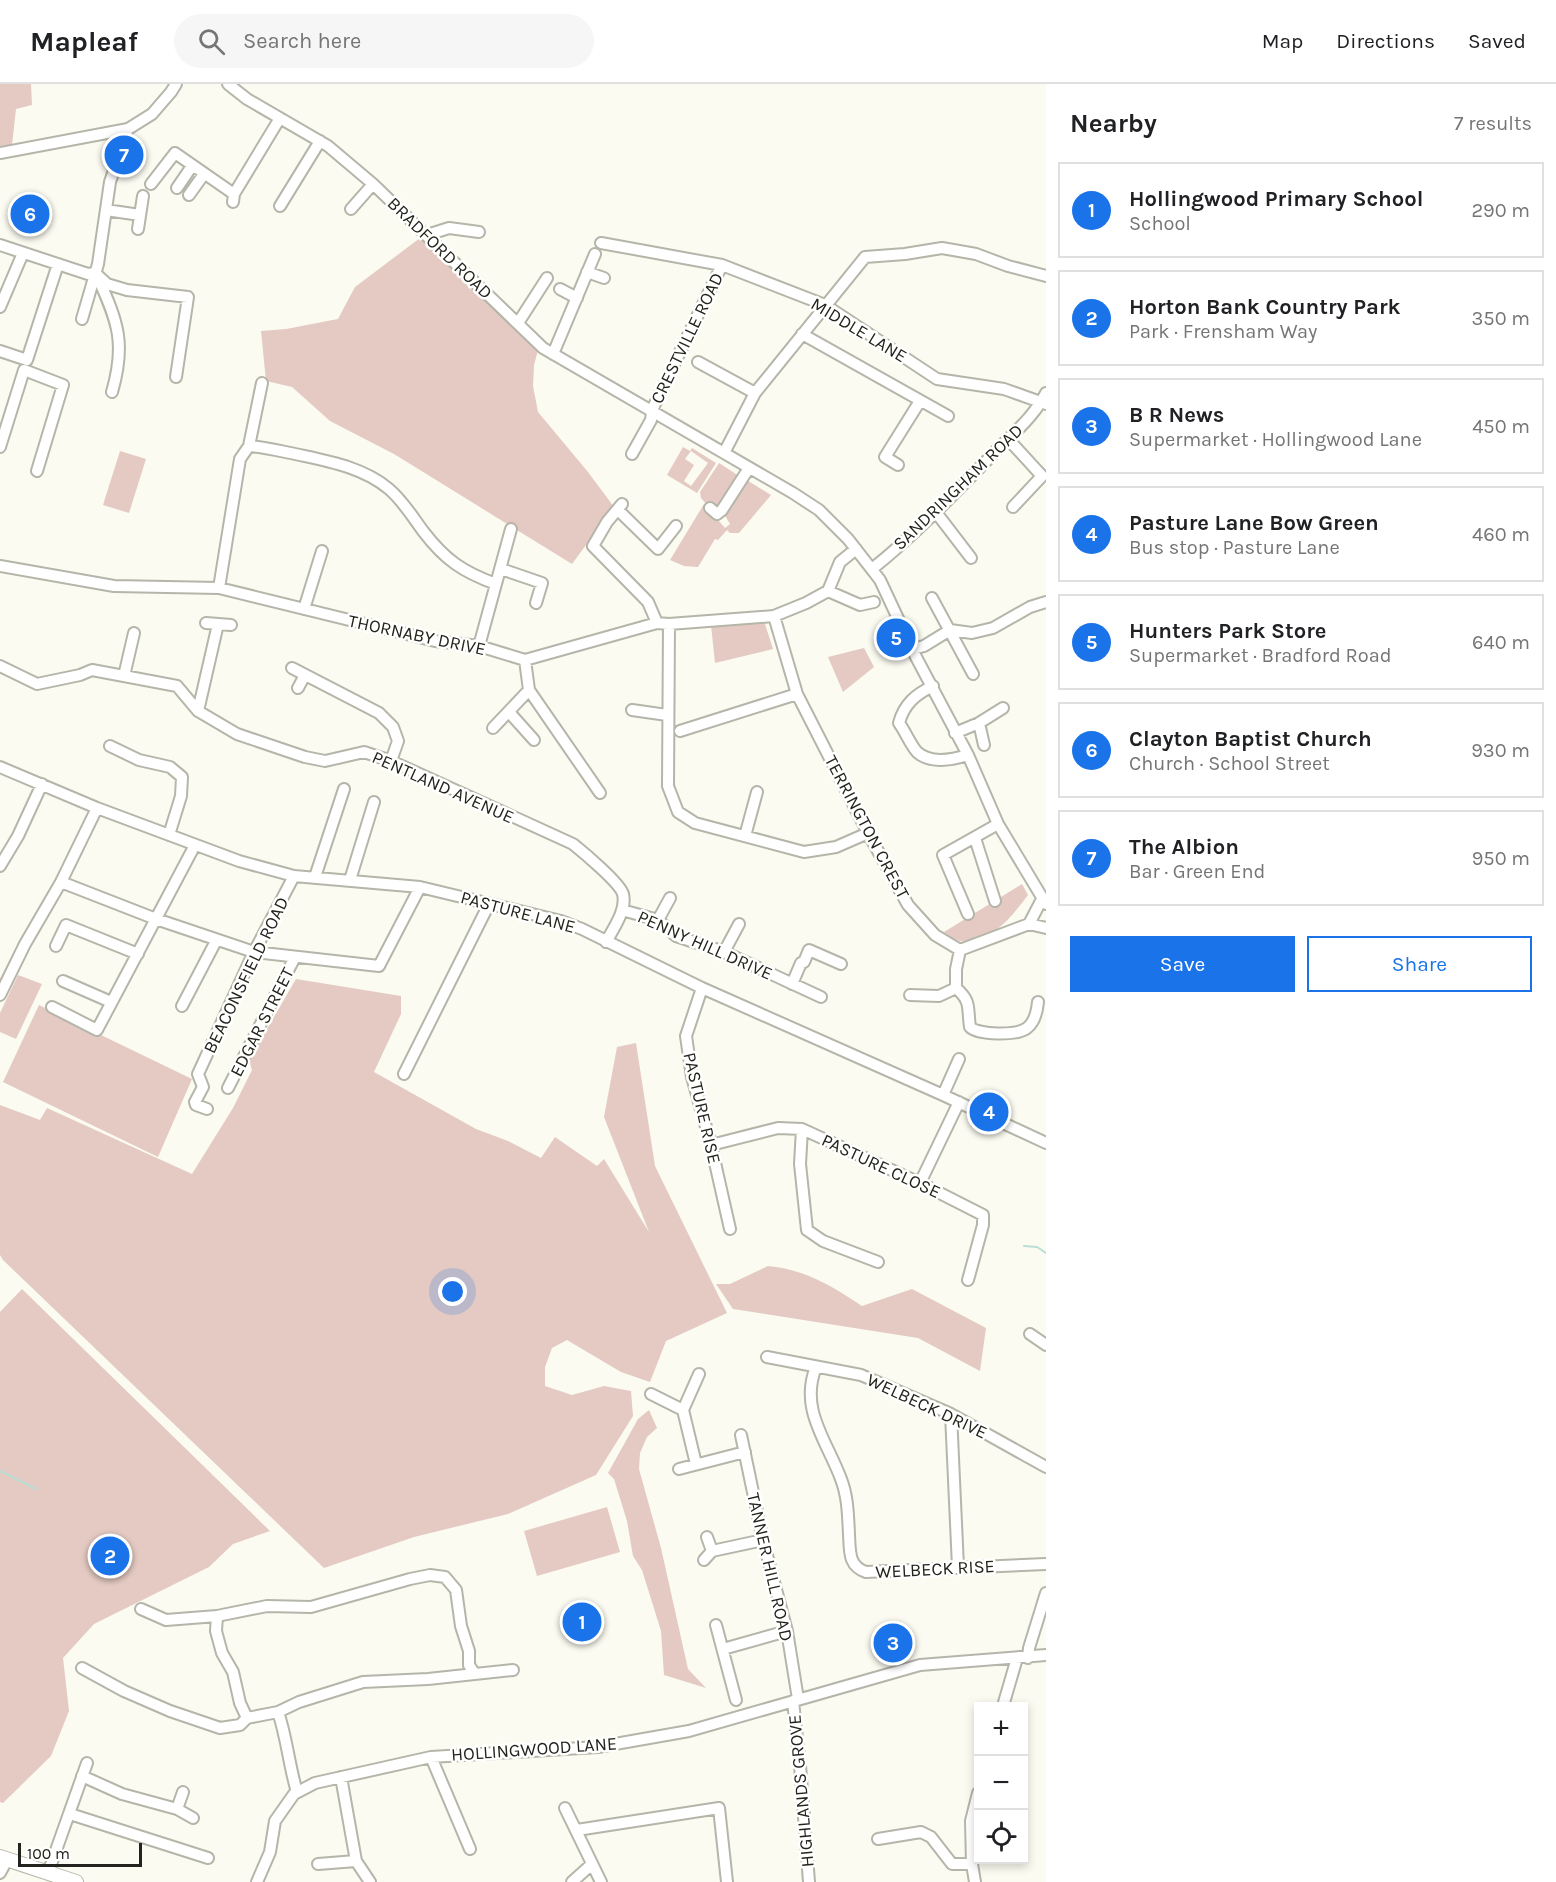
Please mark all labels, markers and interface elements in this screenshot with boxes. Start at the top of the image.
search box [174,14,594,68]
text: Mapleaf [30,25,138,58]
icon: search [195,25,228,58]
text: Search here [243,28,361,54]
text: Map [1262,29,1303,53]
text: Directions [1336,29,1435,53]
text: Saved [1468,29,1526,53]
text: Nearby [1070,108,1157,139]
text: 7 results [1454,112,1532,135]
pin: 7 [104,132,144,178]
text: Hollingwood Primary School [1129,186,1423,212]
pin: 6 [10,192,50,236]
street label: BRADFORD ROAD [383,192,497,304]
text: 1 [1088,199,1095,222]
text: 290 m [1471,199,1530,222]
text: School [1129,212,1191,235]
street label: CRESTVILLE ROAD [646,269,728,407]
street label: MIDDLE LANE [807,293,911,367]
text: Horton Bank Country Park [1129,294,1401,320]
text: 2 [1085,307,1098,330]
text: 350 m [1472,307,1530,330]
text: Park · Frensham Way [1129,320,1317,343]
text: B R News [1129,402,1224,428]
text: 3 [1085,415,1098,438]
text: 450 m [1472,415,1530,438]
street label: SANDRINGHAM ROAD [888,419,1028,555]
text: Supermarket · Hollingwood Lane [1129,428,1422,451]
text: Pasture Lane Bow Green [1129,510,1379,536]
text: 4 [1086,523,1097,546]
text: 460 m [1472,523,1530,546]
text: Bus stop · Pasture Lane [1129,536,1340,559]
street label: THORNABY DRIVE [346,610,488,660]
pin: 5 [876,616,916,660]
text: Hunters Park Store [1129,618,1326,644]
text: 5 [1086,631,1097,654]
text: 640 m [1472,631,1530,654]
text: Supermarket · Bradford Road [1129,644,1392,667]
text: Clayton Baptist Church [1129,726,1372,752]
text: 6 [1085,739,1098,762]
text: 930 m [1471,739,1530,762]
street label: PENTLAND AVENUE [369,746,517,828]
street label: TERRINGTON CREST [820,751,914,903]
text: Church · School Street [1129,752,1330,775]
text: The Albion [1129,834,1239,860]
text: 7 [1087,847,1096,870]
text: 950 m [1472,847,1530,870]
text: Bar · Green End [1129,860,1265,883]
street label: PASTURE LANE [458,886,578,938]
street label: BEACONSFIELD ROAD [199,893,293,1057]
street label: PENNY HILL DRIVE [634,905,776,985]
button: Save [1070,936,1295,992]
button: Share [1307,936,1532,992]
street label: EDGAR STREET [225,964,299,1080]
street label: PASTURE RISE [678,1050,726,1166]
pin: 4 [970,1090,1008,1134]
street label: PASTURE CLOSE [818,1129,944,1203]
your location [438,1277,467,1306]
street label: WELBECK DRIVE [863,1368,991,1444]
street label: TANNER HILL ROAD [742,1491,798,1643]
pin: 2 [90,1534,130,1578]
street label: WELBECK RISE [875,1555,995,1583]
pin: 1 [562,1600,602,1644]
pin: 3 [874,1620,912,1666]
map controls [974,1702,1028,1864]
button: + [974,1702,1028,1756]
street label: HIGHLANDS GROVE [783,1714,819,1868]
street label: HOLLINGWOOD LANE [450,1732,618,1766]
button: − [974,1756,1028,1810]
button: locate [974,1810,1028,1864]
scale bar [18,1840,142,1868]
text: 100 m [27,1844,70,1863]

